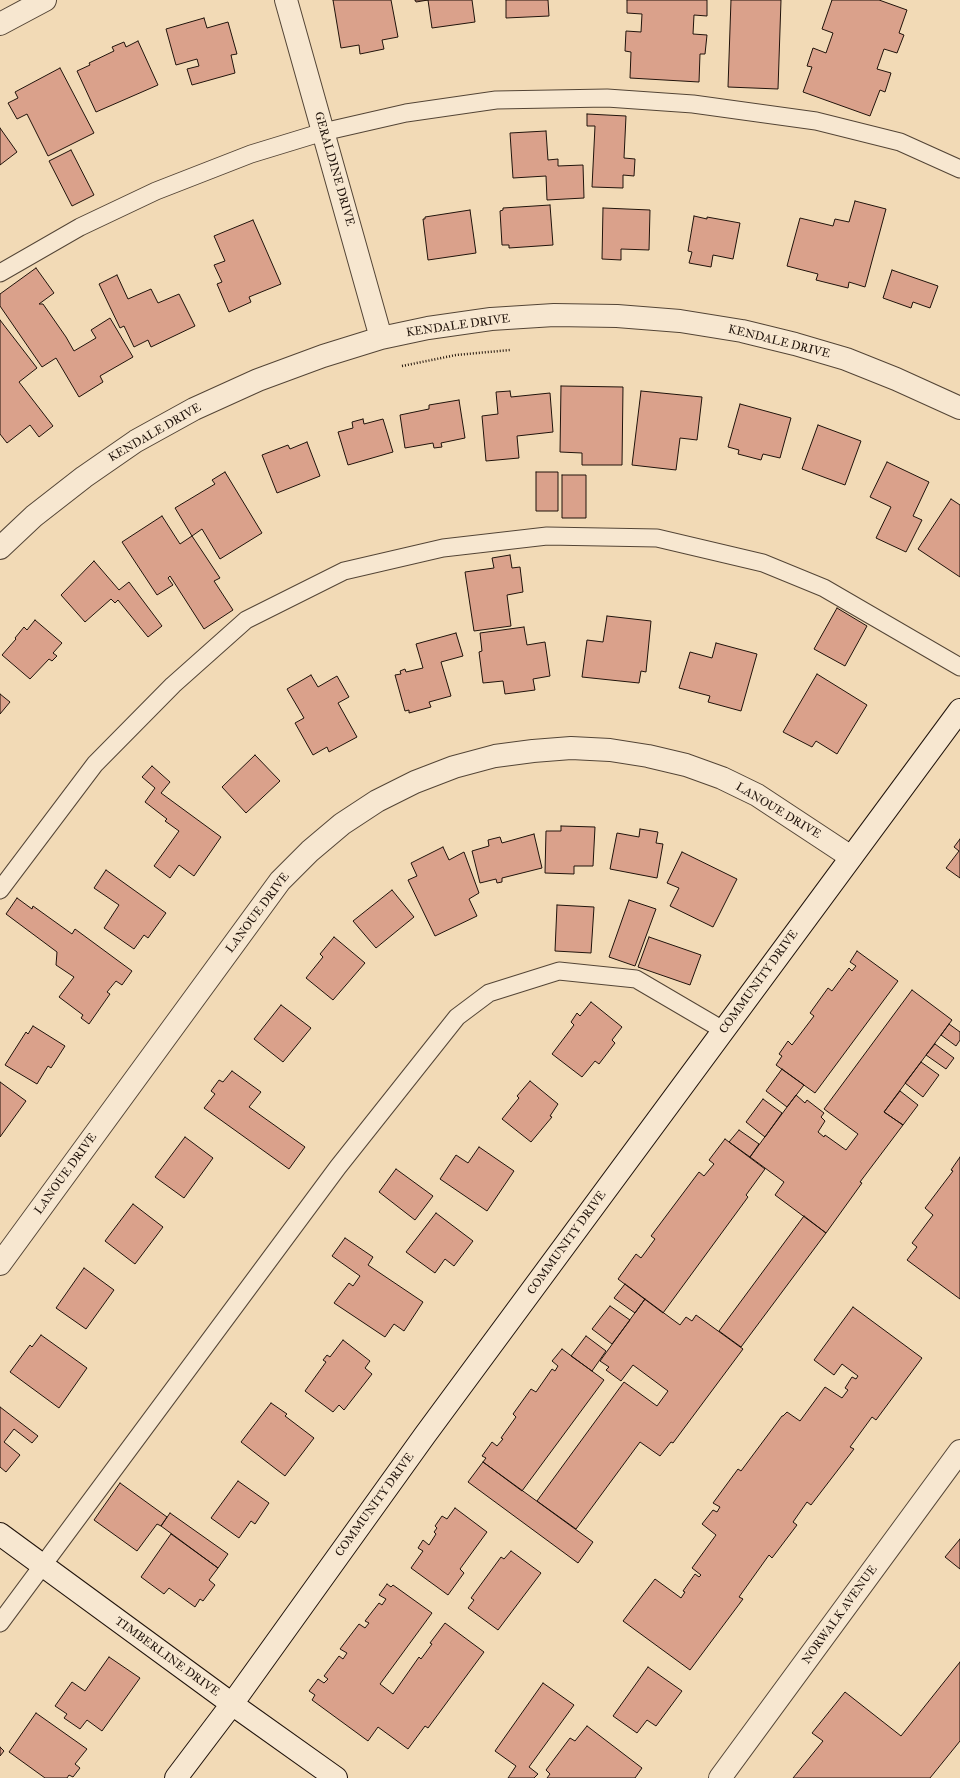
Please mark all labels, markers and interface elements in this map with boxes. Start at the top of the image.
street label: GERALDINE DRIVE [311,110,357,228]
street label: KENDALE DRIVE [405,312,511,340]
street label: KENDALE DRIVE [727,322,831,362]
street label: KENDALE DRIVE [106,401,204,465]
street label: LANOUE DRIVE [733,780,823,842]
street label: LANOUE DRIVE [223,870,293,956]
street label: COMMUNITY DRIVE [716,927,802,1037]
street label: LANOUE DRIVE [32,1131,100,1217]
street label: COMMUNITY DRIVE [524,1188,610,1298]
street label: COMMUNITY DRIVE [332,1450,418,1560]
street label: NORWALK AVENUE [799,1563,881,1667]
street label: TIMBERLINE DRIVE [112,1614,222,1700]

